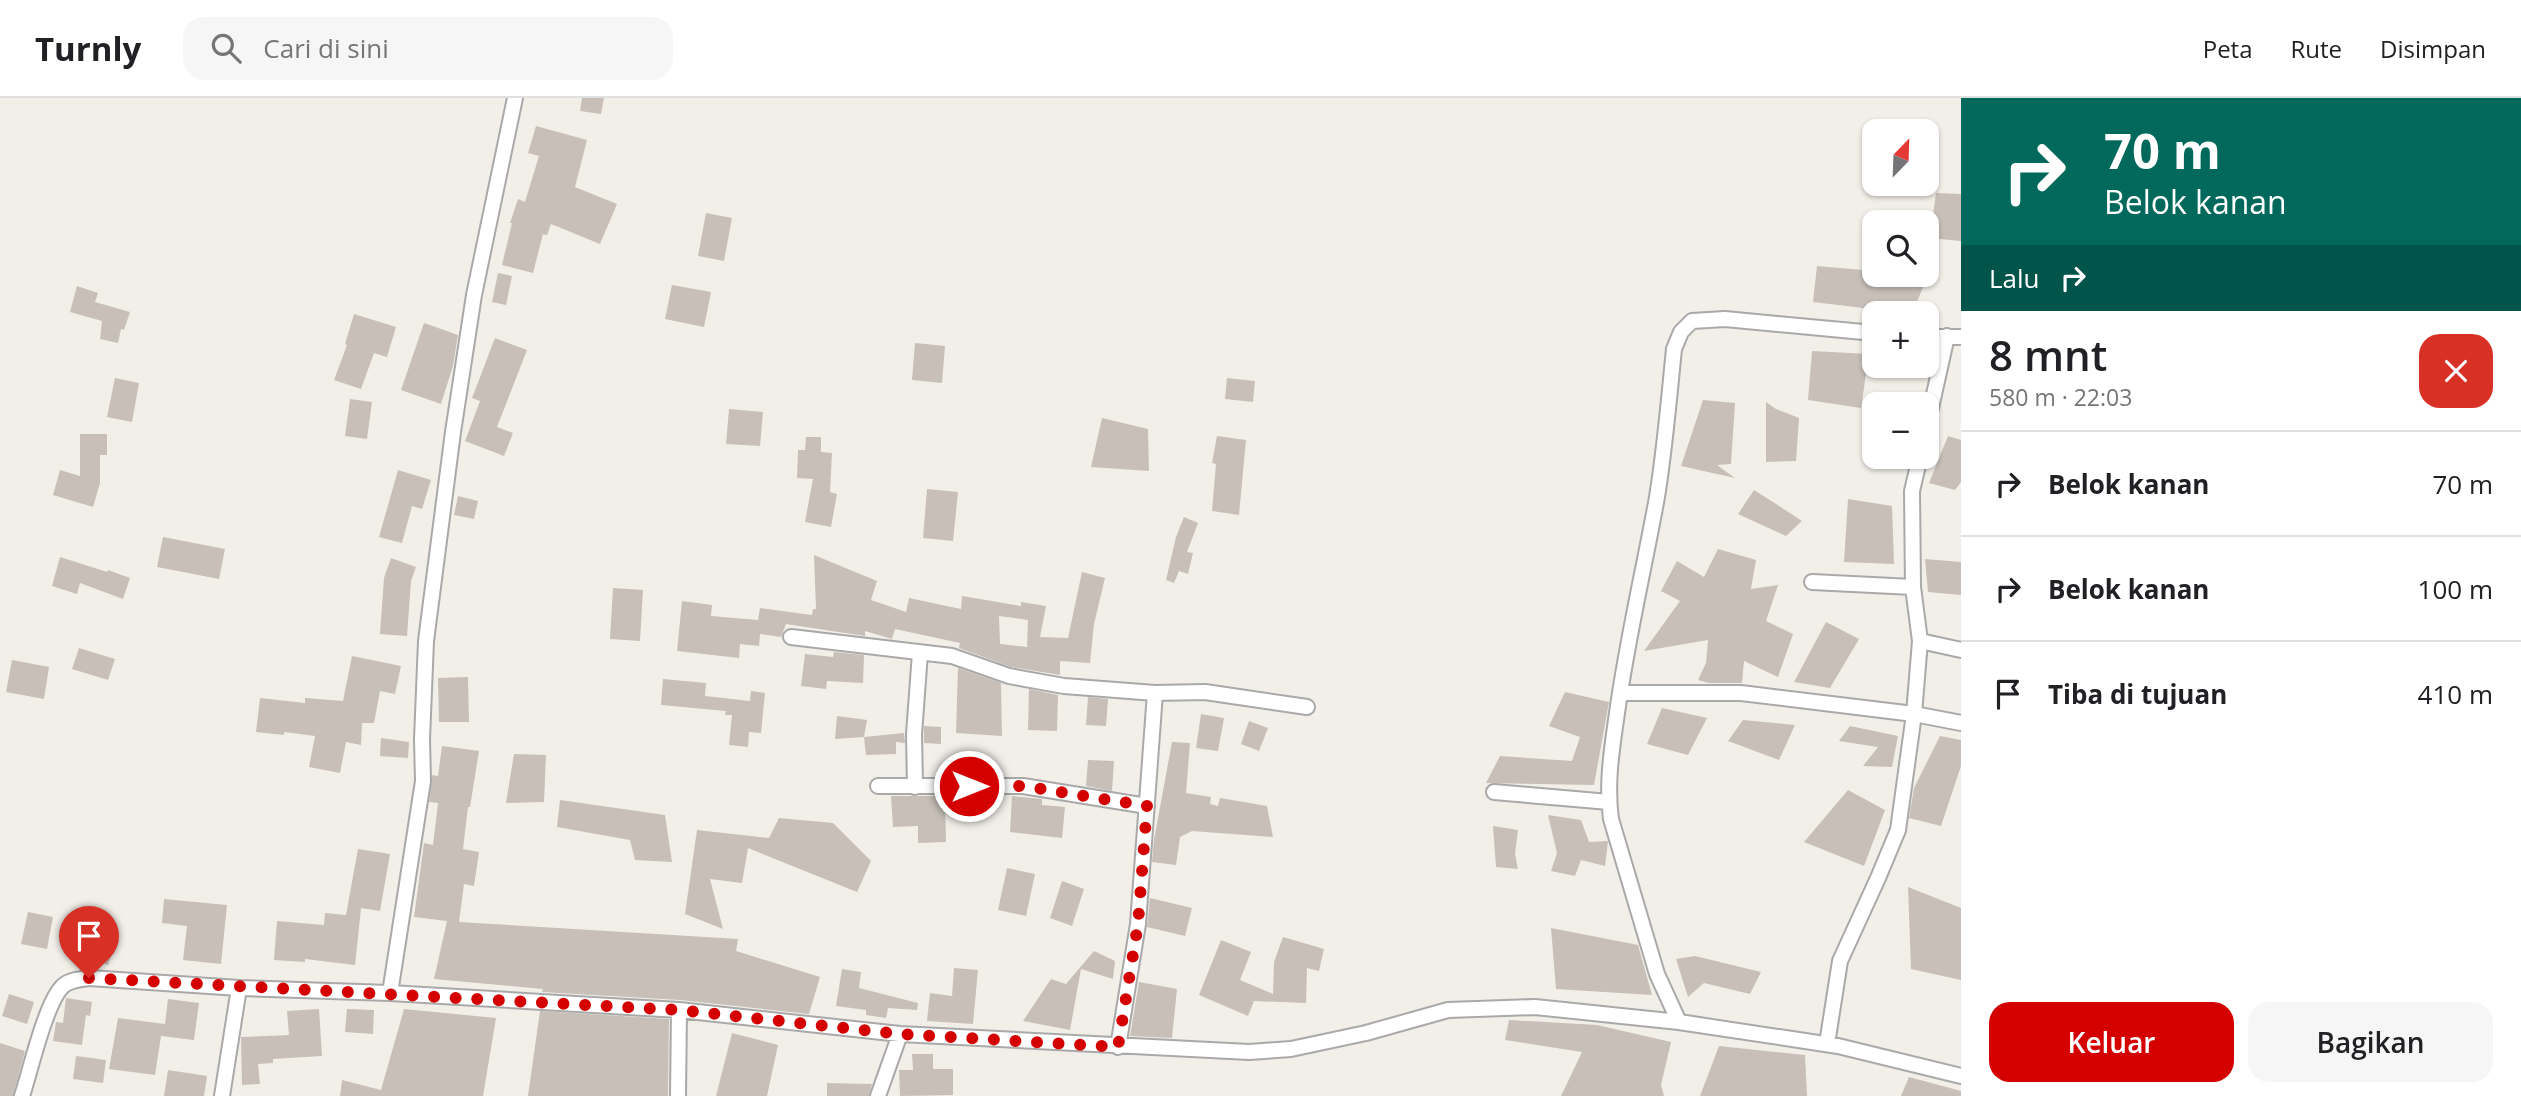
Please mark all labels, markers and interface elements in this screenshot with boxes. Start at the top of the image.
search box [183,17,673,80]
text: Turnly [35,26,141,71]
icon: search [207,29,245,67]
text: Cari di sini [263,30,389,66]
text: Peta [2203,32,2253,65]
text: Rute [2291,32,2342,65]
text: Disimpan [2380,32,2486,65]
text: 70 m [2104,117,2221,183]
north arrow [1862,119,1939,196]
map controls [1862,119,1939,469]
icon: right [1989,126,2080,217]
text: Belok kanan [2104,180,2287,223]
button: search [1862,210,1939,287]
icon: right [2054,259,2092,297]
text: Lalu [1989,260,2040,296]
button: + [1862,301,1939,378]
text: 8 mnt [1989,326,2107,383]
button: close [2419,334,2493,408]
text: 580 m · 22:03 [1989,381,2132,413]
button: − [1862,392,1939,469]
icon: right [1989,465,2027,503]
text: Belok kanan [2048,466,2209,502]
text: 70 m [2432,466,2493,502]
icon: right [1989,570,2027,608]
text: Belok kanan [2048,571,2209,607]
text: 100 m [2418,571,2493,607]
icon: arrive [1989,675,2027,713]
text: Tiba di tujuan [2048,676,2227,712]
text: 410 m [2418,676,2493,712]
position arrow [932,749,1006,823]
pin [59,906,119,978]
icon: arrive [70,917,108,955]
button: Keluar [1989,1002,2234,1082]
button: Bagikan [2248,1002,2493,1082]

